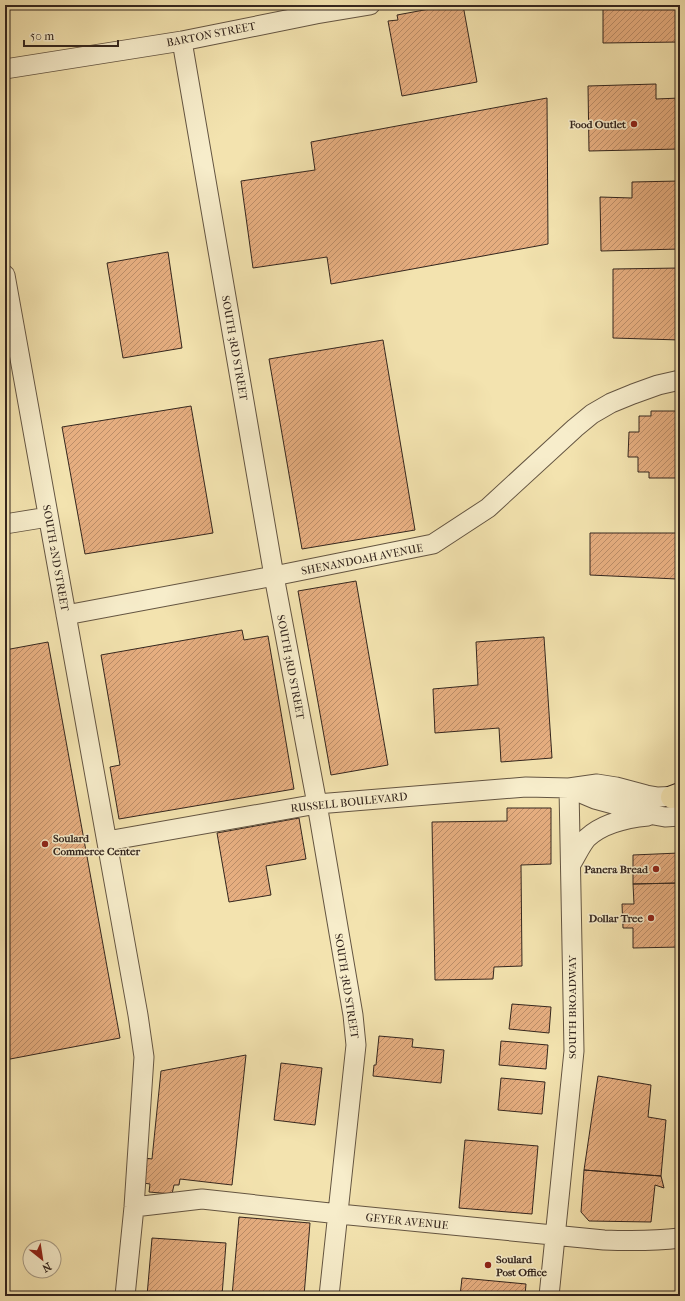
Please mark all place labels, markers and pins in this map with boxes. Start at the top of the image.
place label: Food Outlet [568,118,627,131]
marker: Food Outlet [629,119,639,129]
place label: Soulard Commerce Center [53,832,140,858]
marker: Soulard Commerce Center [40,839,50,849]
place label: Panera Bread [584,863,649,876]
marker: Panera Bread [651,864,661,874]
place label: Dollar Tree [588,912,644,925]
marker: Dollar Tree [646,913,656,923]
place label: Soulard Post Office [496,1253,547,1279]
marker: Soulard Post Office [483,1260,493,1270]

